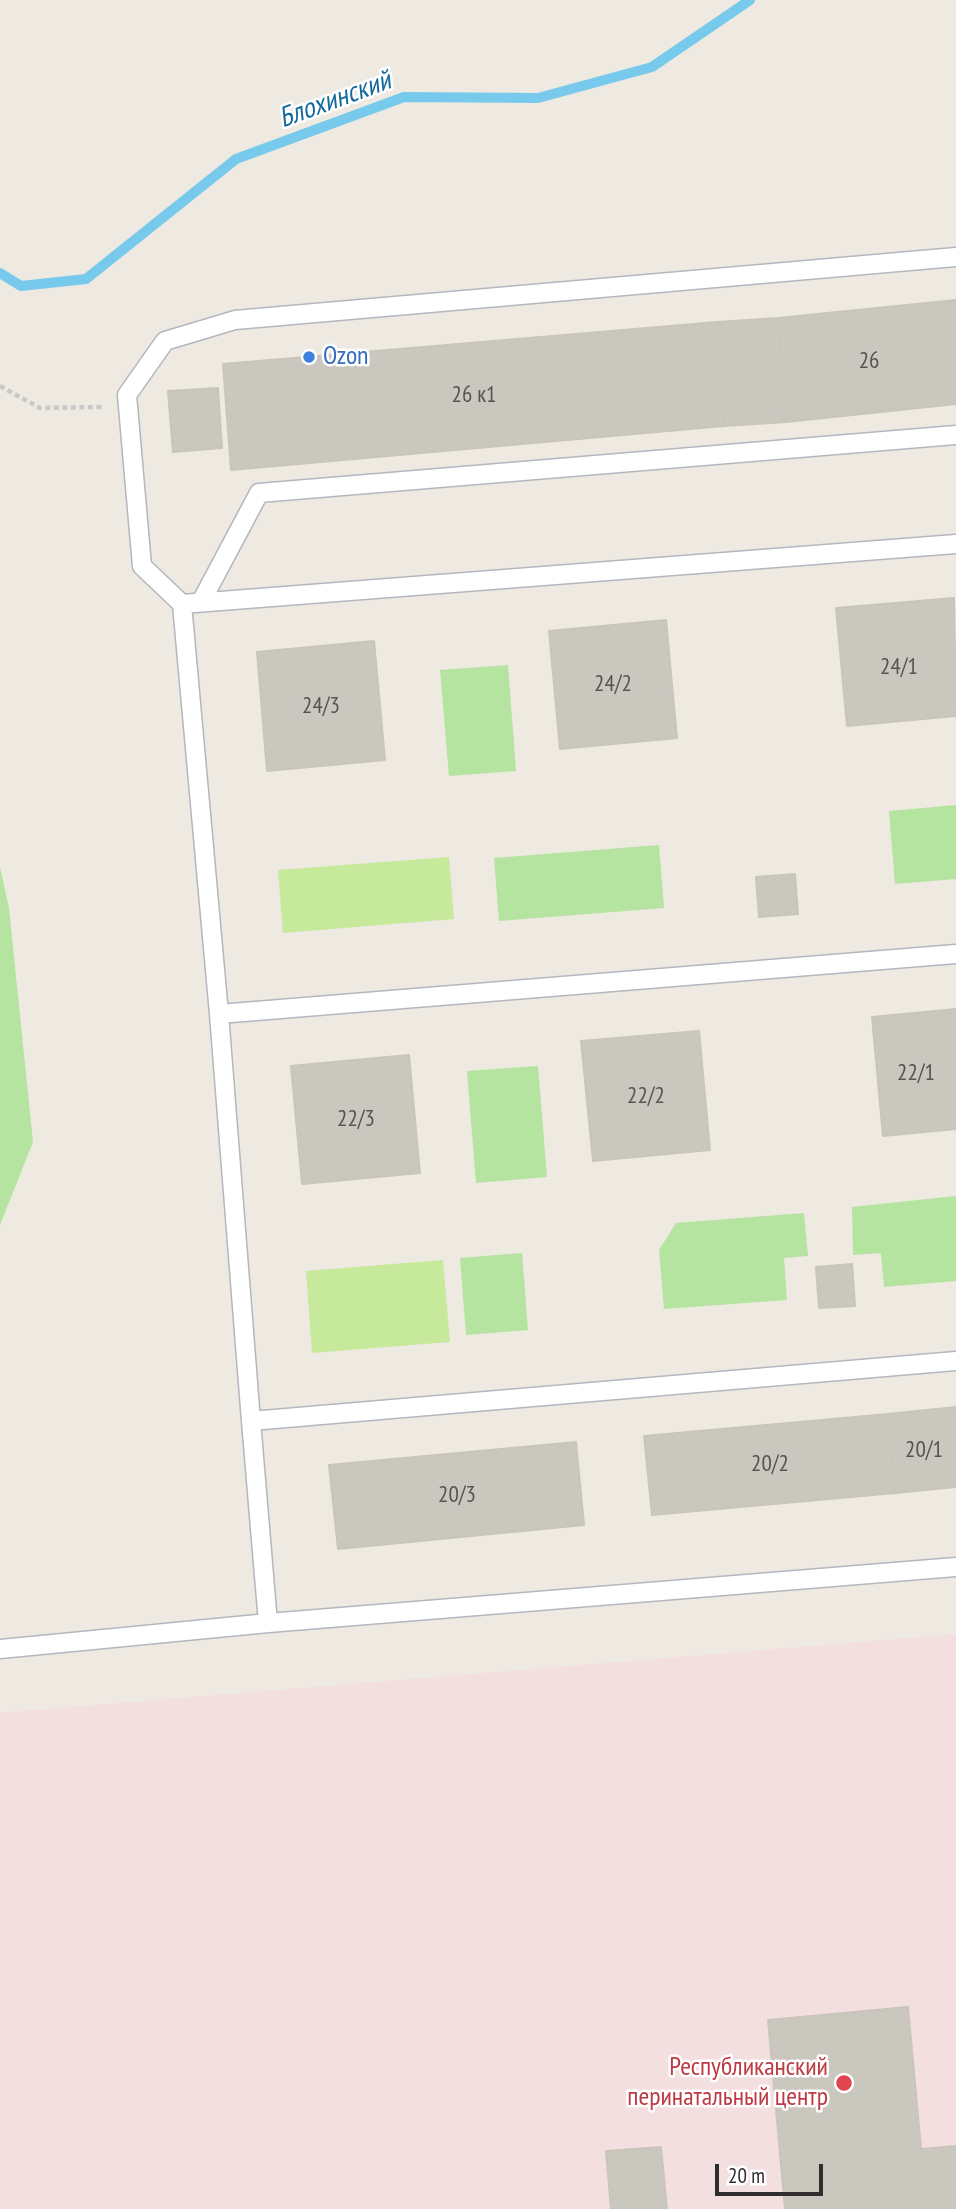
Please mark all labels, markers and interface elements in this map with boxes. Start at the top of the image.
water label: Блохинский [274,64,396,136]
place label: Ozon [323,341,369,373]
house number: 26 [859,347,879,375]
marker: Ozon [301,349,317,365]
house number: 26 к1 [452,381,496,409]
house number: 24/1 [880,653,918,681]
house number: 24/2 [594,670,632,698]
house number: 24/3 [302,692,340,720]
house number: 22/1 [897,1059,935,1087]
house number: 22/2 [627,1082,665,1110]
house number: 22/3 [337,1105,375,1133]
house number: 20/1 [905,1436,943,1464]
house number: 20/2 [751,1450,789,1478]
house number: 20/3 [438,1481,476,1509]
place label: Республиканский перинатальный центр [627,2052,828,2114]
marker: Республиканский перинатальный центр [834,2073,854,2093]
scale bar [718,2150,827,2194]
text: 20 m [728,2162,765,2189]

